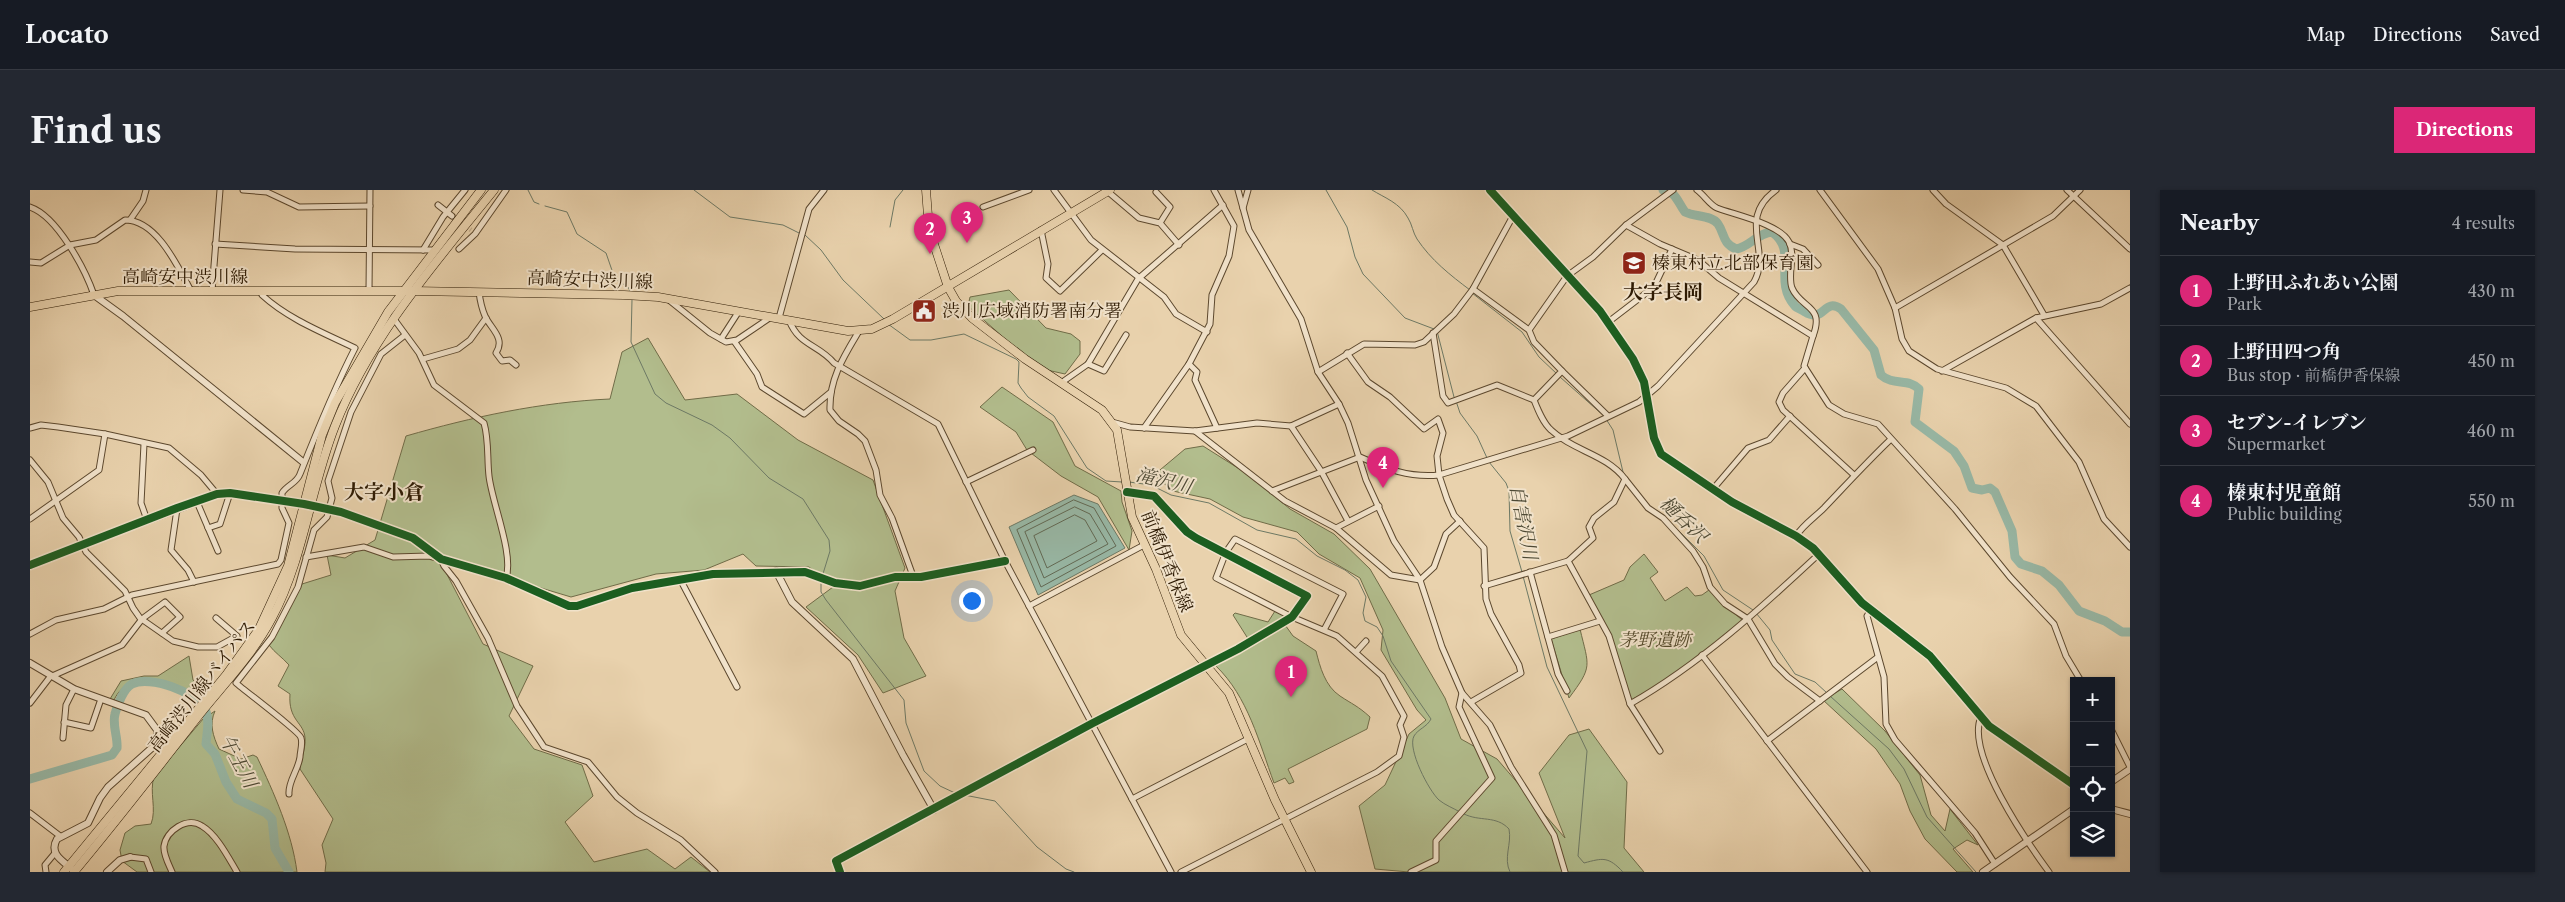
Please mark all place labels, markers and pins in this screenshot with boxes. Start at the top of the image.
pin: 3 [951,202,983,243]
pin: 2 [914,213,946,254]
school or university icon: 榛東村立北部保育園 [1621,250,1647,276]
place label: 榛東村立北部保育園 [1652,252,1814,274]
public building icon: 渋川広域消防署南分署 [911,298,937,324]
place label: 渋川広域消防署南分署 [942,300,1122,322]
pin: 4 [1367,447,1399,488]
pin: 1 [1275,656,1307,697]

